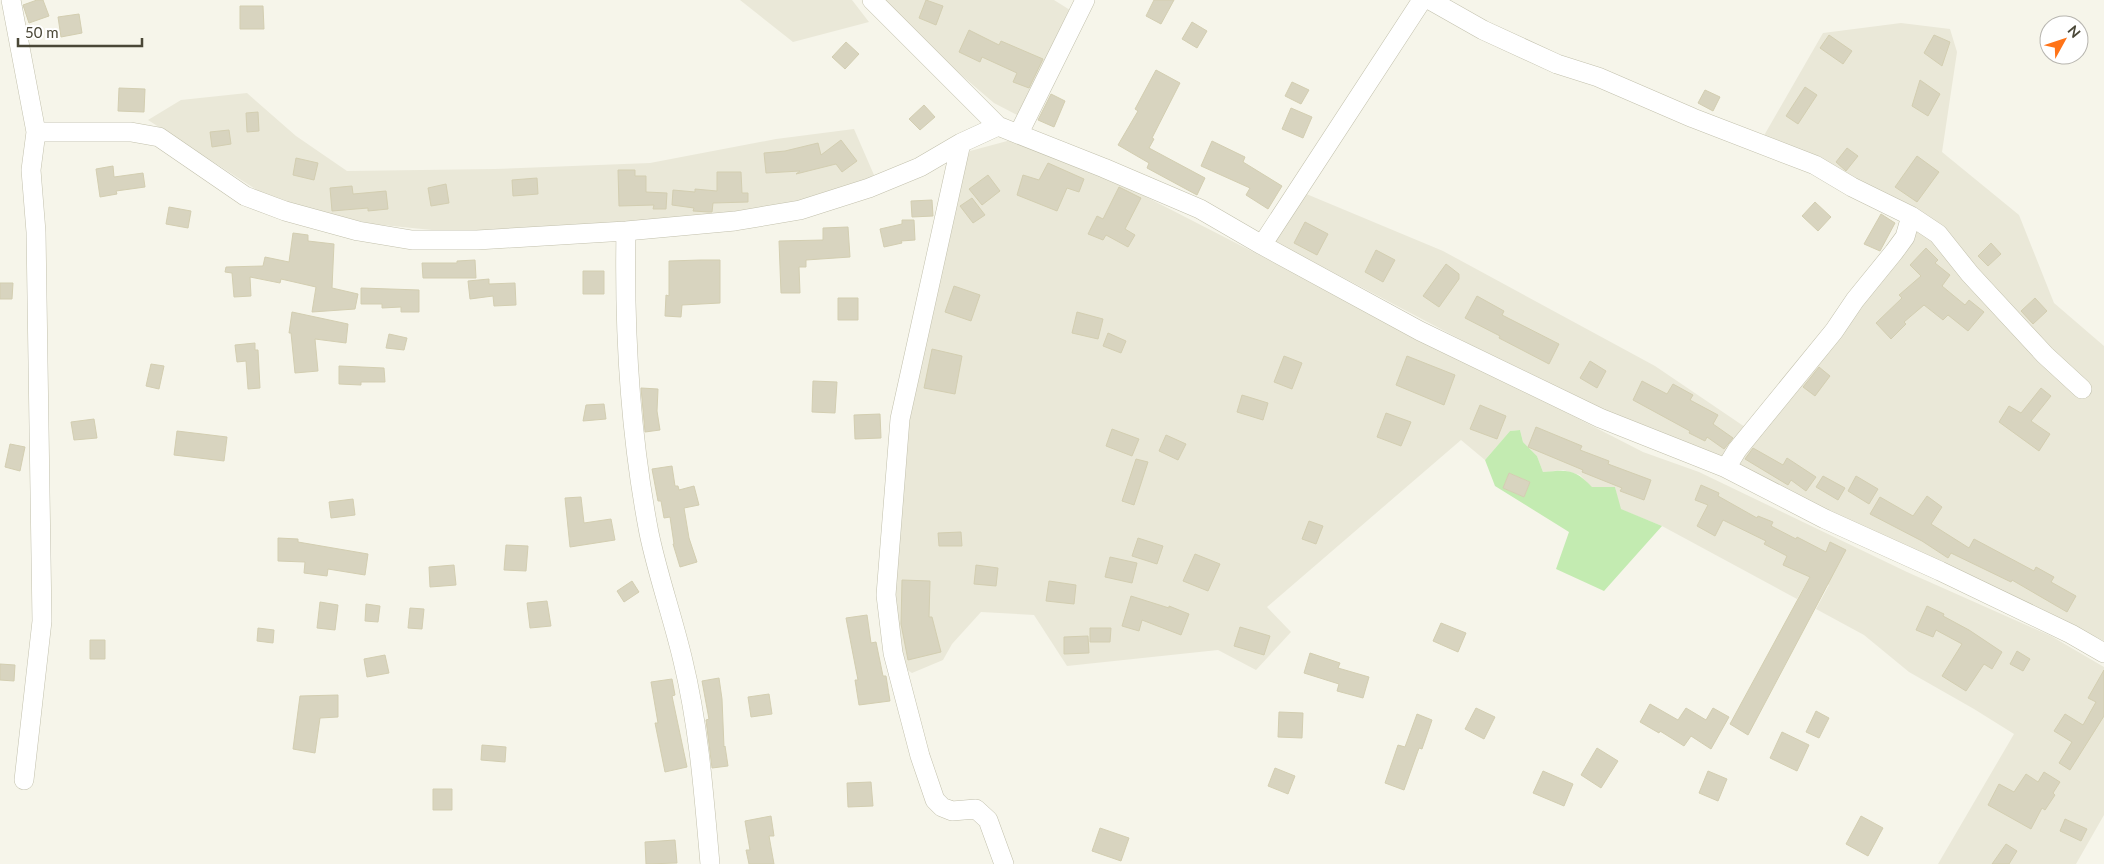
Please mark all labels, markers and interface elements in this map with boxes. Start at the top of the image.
scale bar [18,15,141,47]
north arrow [2039,15,2089,65]
text: N [2064,22,2084,41]
text: 50 m [25,23,59,41]

